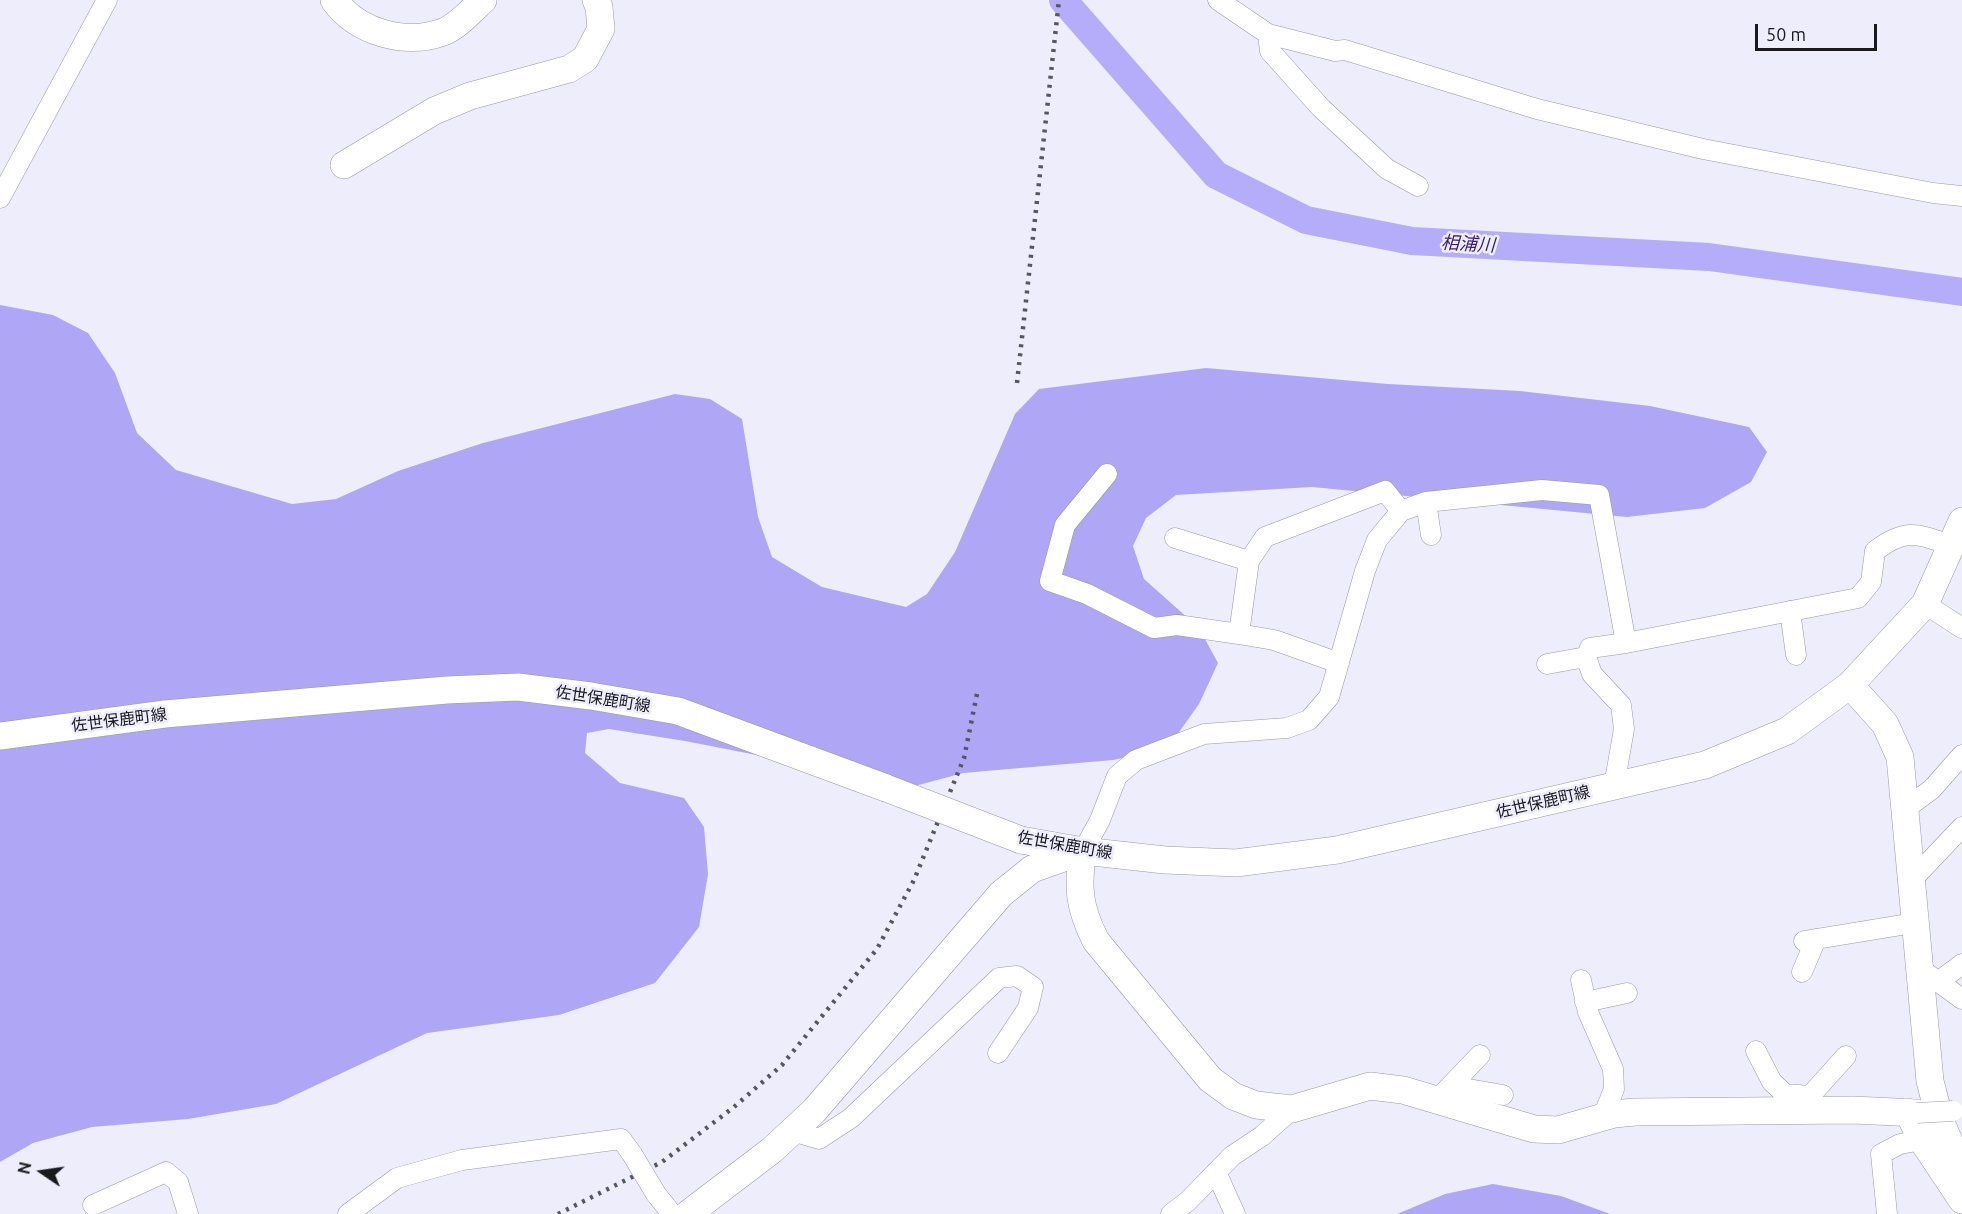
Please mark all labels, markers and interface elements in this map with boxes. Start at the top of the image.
scale bar [1758,12,1880,50]
text: 50 m [1766,24,1806,44]
water label: 相浦川 [1440,232,1496,256]
street label: 佐世保鹿町線 [554,682,652,716]
street label: 佐世保鹿町線 [70,705,168,735]
street label: 佐世保鹿町線 [1494,782,1592,822]
street label: 佐世保鹿町線 [1016,827,1114,863]
north arrow [12,1142,72,1202]
text: N [14,1160,35,1176]

